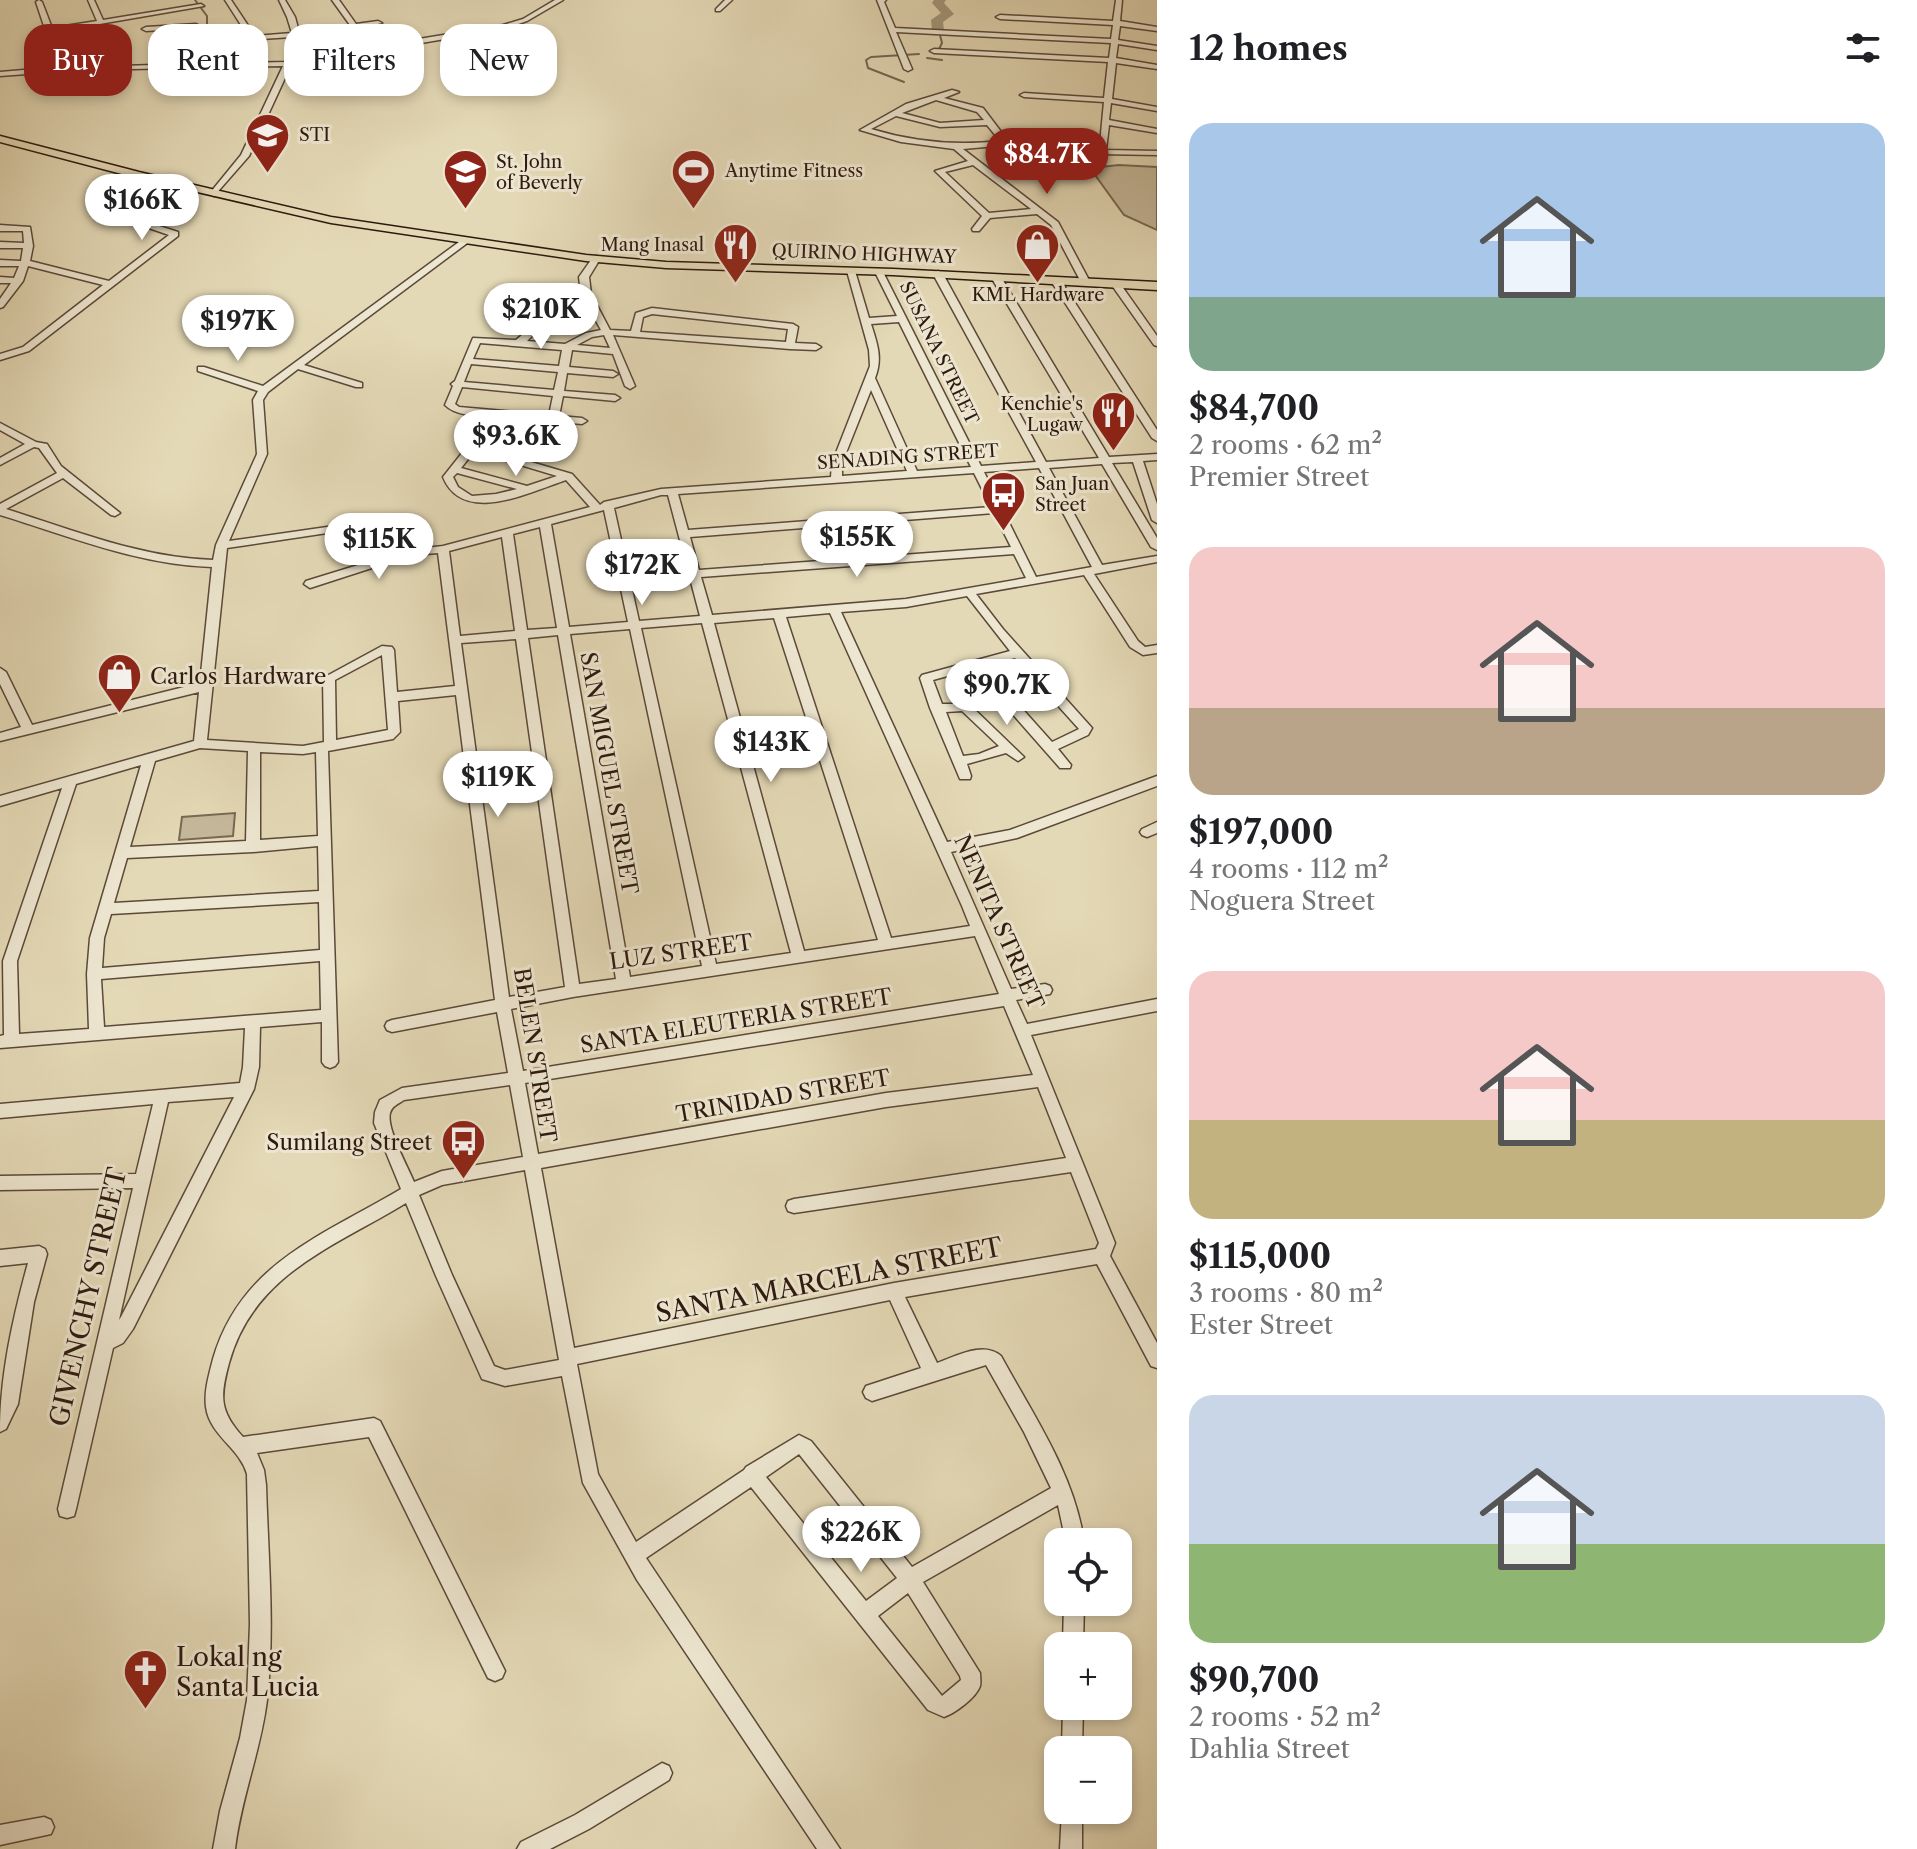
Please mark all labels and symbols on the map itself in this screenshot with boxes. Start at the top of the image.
school or university icon: STI [244,111,292,174]
place label: STI [299,124,330,146]
pin: $84.7K [982,128,1112,196]
sports icon: Anytime Fitness [670,147,718,210]
school or university icon: St. John of Beverly [441,148,489,211]
place label: St. John of Beverly [496,151,584,194]
place label: Anytime Fitness [724,160,863,182]
pin: $166K [86,174,198,242]
restaurant icon: Mang Inasal [711,221,759,284]
shop icon: KML Hardware [1014,221,1062,284]
place label: Mang Inasal [601,234,704,256]
street label: QUIRINO HIGHWAY [771,240,958,268]
street label: SUSANA STREET [895,278,983,429]
pin: $210K [485,283,597,351]
place label: KML Hardware [972,284,1104,306]
pin: $197K [182,295,294,363]
restaurant icon: Kenchie's Lugaw [1090,390,1138,453]
place label: Kenchie's Lugaw [1000,393,1084,436]
pin: $93.6K [451,410,581,478]
street label: SENADING STREET [816,440,1000,474]
bus stop icon: San Juan Street [980,470,1028,533]
place label: San Juan Street [1035,473,1109,516]
pin: $155K [801,511,913,579]
pin: $115K [323,513,435,581]
pin: $172K [586,539,698,607]
street label: SAN MIGUEL STREET [574,650,644,897]
shop icon: Carlos Hardware [95,652,143,715]
pin: $90.7K [942,659,1072,727]
place label: Carlos Hardware [150,663,326,690]
pin: $143K [715,716,827,784]
pin: $119K [442,751,554,819]
street label: NENITA STREET [948,830,1050,1014]
street label: LUZ STREET [608,929,755,975]
street label: BELEN STREET [508,966,562,1145]
street label: SANTA ELEUTERIA STREET [578,983,894,1059]
street label: TRINIDAD STREET [674,1064,893,1128]
bus stop icon: Sumilang Street [439,1118,487,1181]
place label: Sumilang Street [266,1129,432,1156]
street label: GIVENCHY STREET [43,1164,133,1430]
street label: SANTA MARCELA STREET [653,1231,1006,1329]
pin: $226K [805,1506,917,1574]
place label: Lokal ng Santa Lucia [176,1641,320,1703]
church icon: Lokal ng Santa Lucia [121,1648,169,1711]

